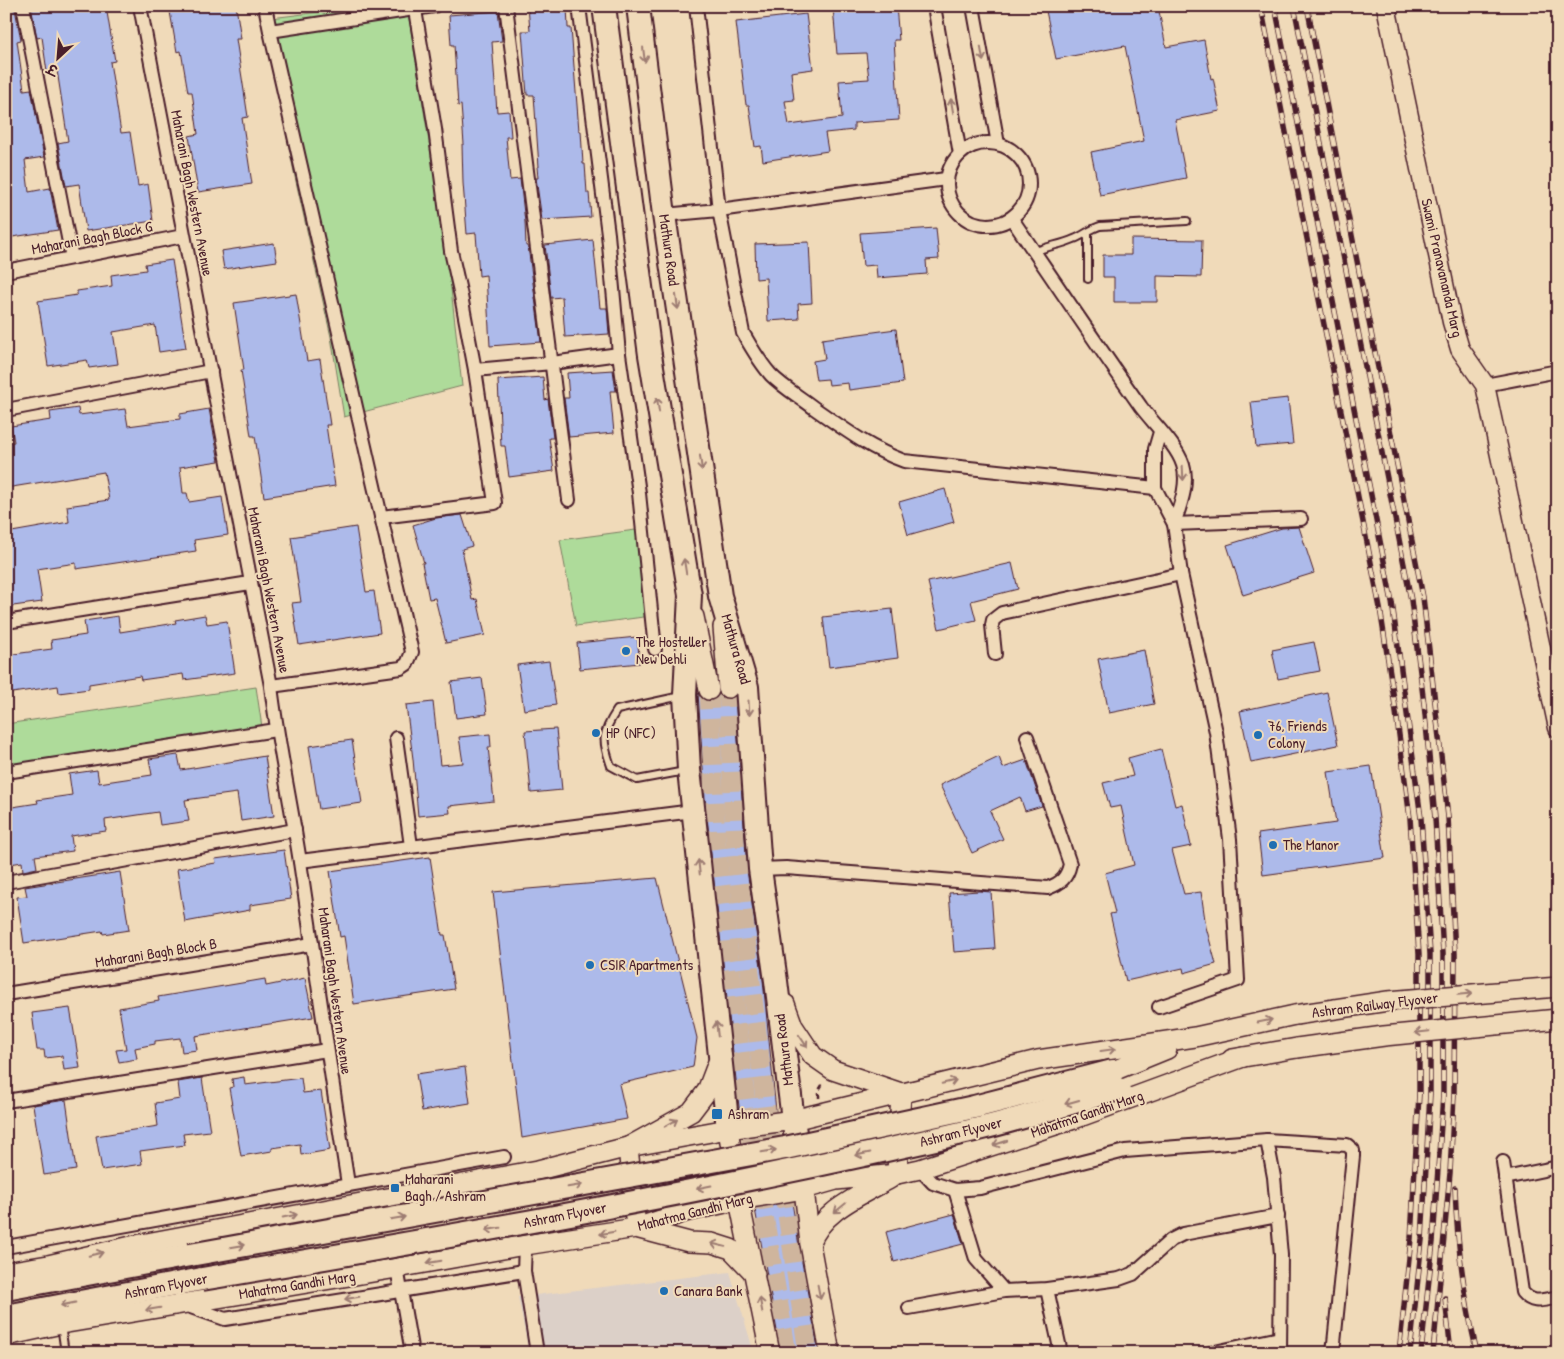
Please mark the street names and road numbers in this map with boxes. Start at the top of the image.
street label: Maharani Bagh Western Avenue [166,108,219,278]
street label: Swami Pranavananda Marg [1416,196,1469,340]
street label: Mathura Road [654,213,685,287]
street label: Maharani Bagh Block G [30,215,155,260]
street label: Maharani Bagh Western Avenue [243,505,296,675]
street label: Mathura Road [716,611,757,686]
street label: Maharani Bagh Western Avenue [313,906,358,1076]
street label: Maharani Bagh Block B [94,933,218,972]
street label: Ashram Railway Flyover [1311,986,1440,1023]
street label: Mathura Road [769,1013,798,1087]
street label: Mahatma Gandhi Marg [1028,1084,1146,1143]
street label: Ashram Flyover [917,1111,1005,1152]
street label: Mahatma Gandhi Marg [635,1187,755,1236]
street label: Ashram Flyover [521,1196,609,1233]
street label: Mahatma Gandhi Marg [237,1265,357,1304]
street label: Ashram Flyover [122,1267,210,1304]

